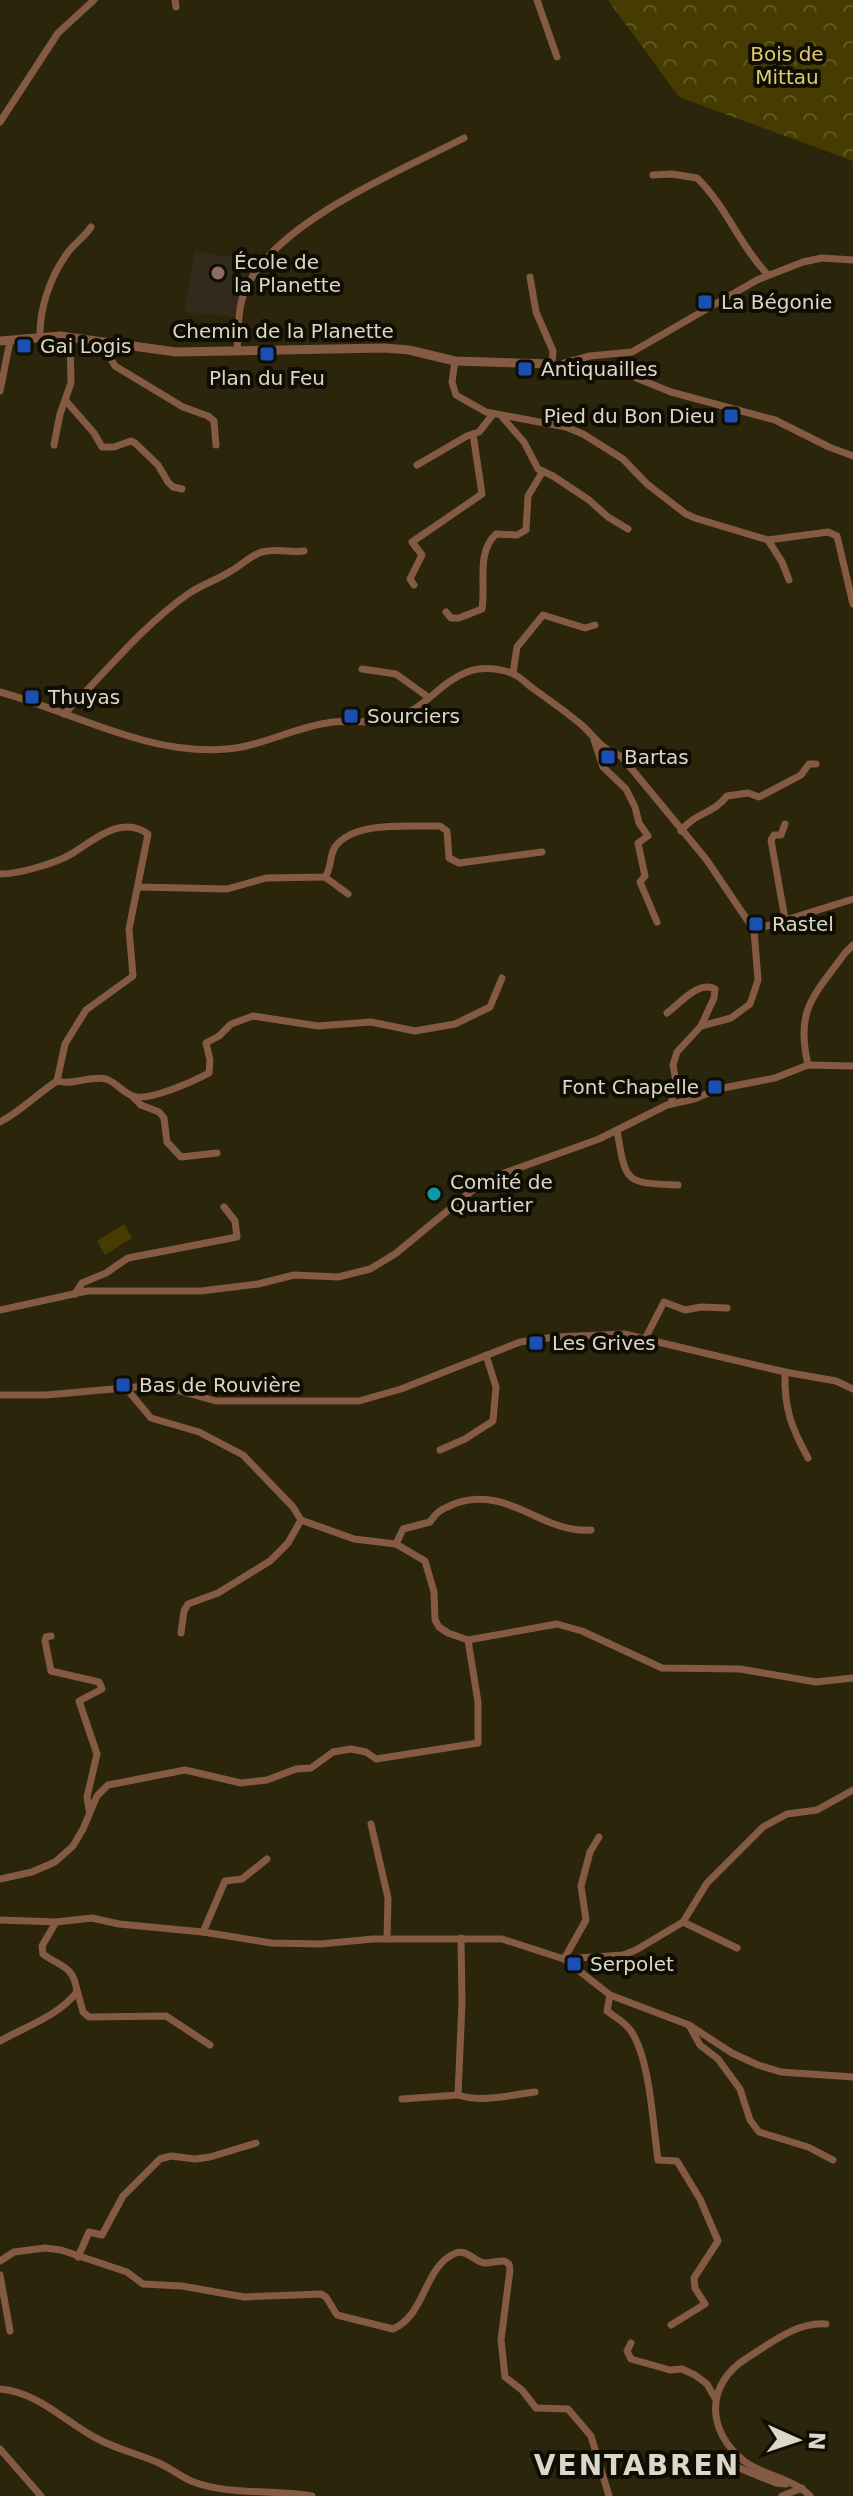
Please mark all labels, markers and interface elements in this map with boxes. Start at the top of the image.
park label: Bois de Mittau [750,42,824,89]
place label: École de la Planette [234,250,341,297]
marker: École de la Planette [209,264,227,282]
place label: La Bégonie [721,290,832,314]
marker: La Bégonie [696,293,714,311]
street label: Chemin de la Planette [172,319,394,343]
place label: Gai Logis [40,334,131,358]
marker: Gai Logis [15,337,33,355]
marker: Plan du Feu [258,345,276,363]
place label: Antiquailles [541,357,658,381]
marker: Antiquailles [516,360,534,378]
place label: Plan du Feu [209,366,325,390]
place label: Pied du Bon Dieu [544,404,715,428]
marker: Pied du Bon Dieu [722,407,740,425]
place label: Thuyas [47,685,120,709]
marker: Thuyas [23,688,41,706]
place label: Sourciers [367,704,460,728]
marker: Sourciers [342,707,360,725]
place label: Bartas [624,745,689,769]
marker: Bartas [599,748,617,766]
place label: Rastel [772,912,834,936]
marker: Rastel [747,915,765,933]
place label: Font Chapelle [562,1075,699,1099]
marker: Font Chapelle [706,1078,724,1096]
place label: Comité de Quartier [450,1170,553,1217]
marker: Comité de Quartier [425,1185,443,1203]
place label: Les Grives [552,1331,656,1355]
marker: Les Grives [527,1334,545,1352]
place label: Bas de Rouvière [139,1373,301,1397]
marker: Bas de Rouvière [114,1376,132,1394]
place label: Serpolet [590,1952,674,1976]
marker: Serpolet [565,1955,583,1973]
north arrow [757,2400,837,2480]
text: N [804,2431,829,2451]
district label: VENTABREN [534,2449,740,2482]

